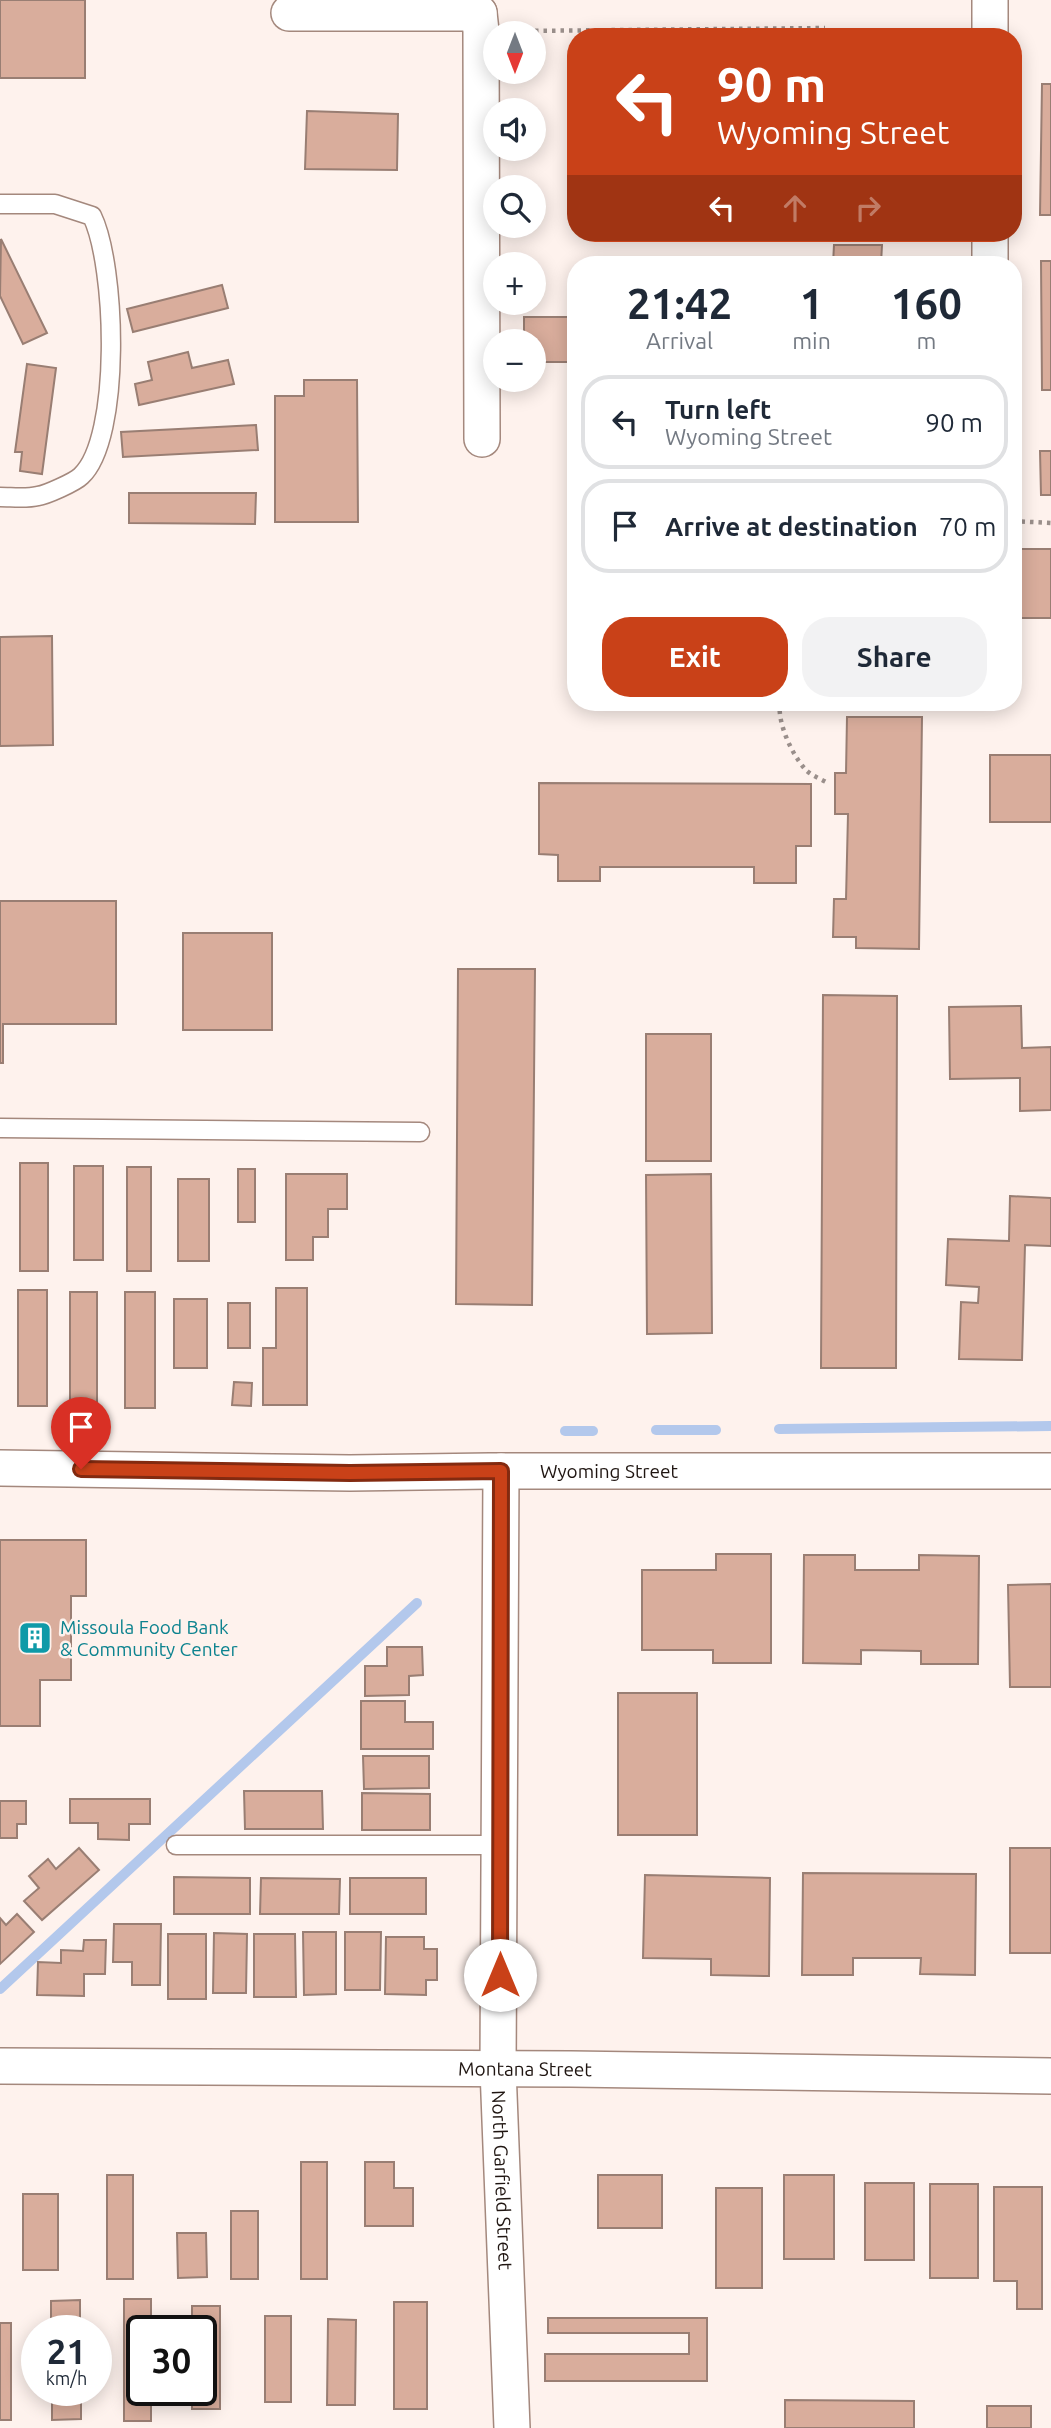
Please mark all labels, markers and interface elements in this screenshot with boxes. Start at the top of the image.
north arrow [483,21,546,84]
map controls [483,21,546,392]
icon: left [602,56,693,147]
text: 90 m [717,56,826,111]
button: sound [483,98,546,161]
text: Wyoming Street [717,114,949,150]
button: search [483,175,546,238]
icon: left [703,189,741,227]
icon: ahead [776,189,814,227]
icon: right [849,189,887,227]
button: + [483,252,546,315]
text: 21:42 [627,280,732,327]
text: 1 [800,280,823,327]
text: 160 [891,280,962,327]
text: Arrival [646,328,713,353]
text: min [792,328,831,353]
text: m [916,328,936,353]
button: − [483,329,546,392]
text: Turn left [665,395,771,424]
icon: left [606,403,644,441]
text: 90 m [925,408,983,437]
text: Wyoming Street [665,424,832,449]
icon: arrive [606,507,644,545]
text: Arrive at destination [665,512,918,541]
text: 70 m [939,512,996,541]
button: Exit [602,617,788,697]
button: Share [802,617,987,697]
pin [51,1397,111,1469]
icon: arrive [62,1408,100,1446]
street label: Wyoming Street [540,1460,679,1482]
place label: Missoula Food Bank & Community Center [60,1616,238,1660]
building icon: Missoula Food Bank & Community Center [16,1619,54,1657]
position arrow [463,1938,537,2012]
street label: Montana Street [458,2057,593,2080]
street label: North Garfield Street [488,2089,517,2271]
speed limit sign: 30 [126,2315,217,2406]
text: 21 [47,2331,86,2371]
text: km/h [46,2368,87,2388]

